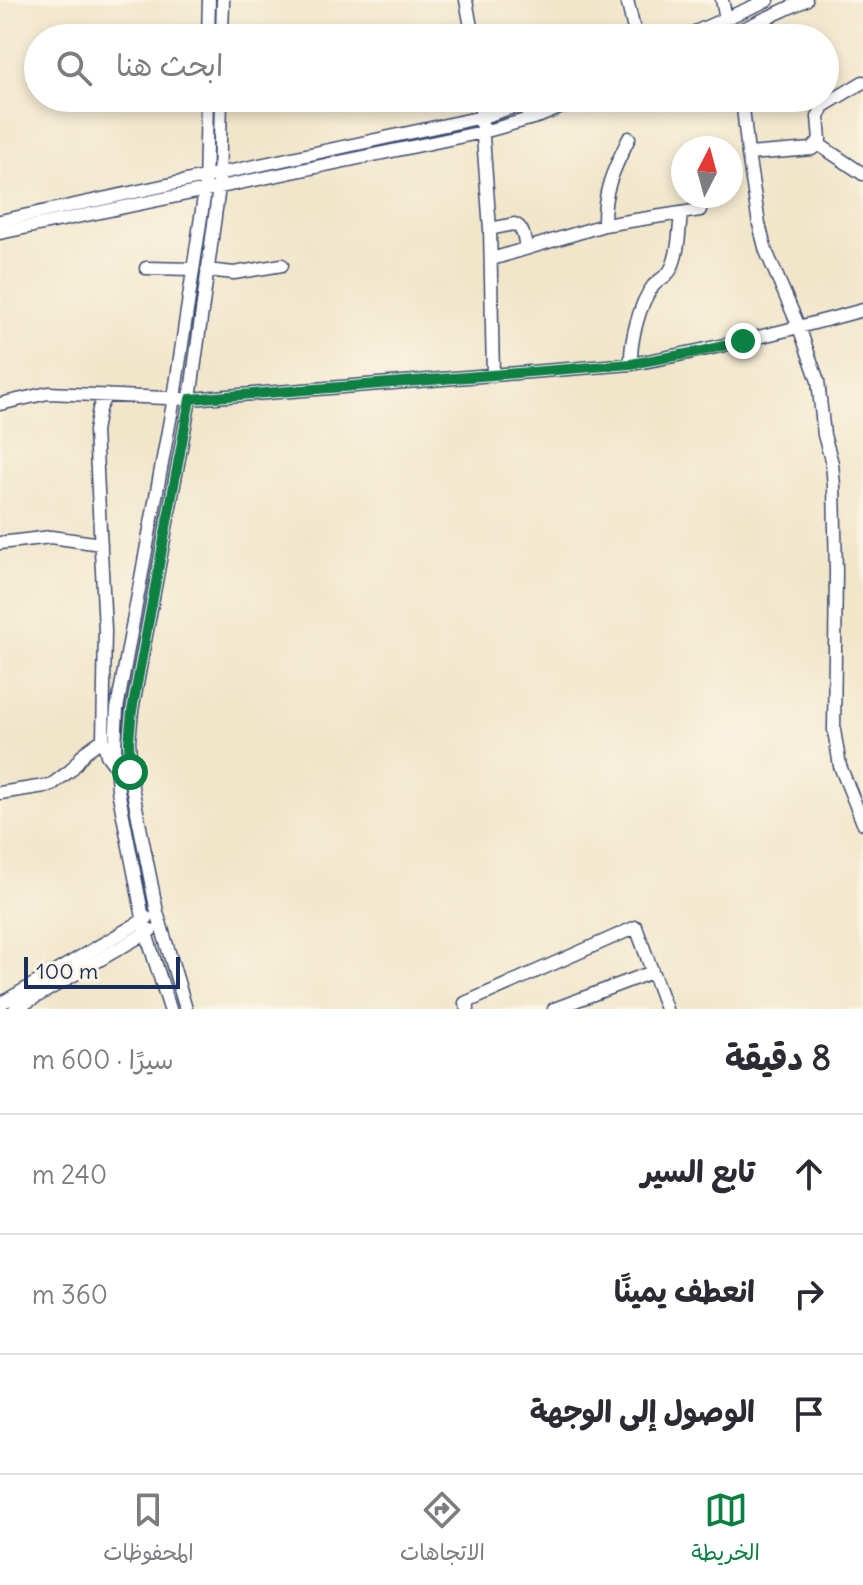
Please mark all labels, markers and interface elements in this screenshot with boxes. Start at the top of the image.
search box [24,24,839,112]
icon: search [52,46,96,90]
text: ابحث هنا [116,46,223,84]
north arrow [671,136,743,208]
route end [725,323,761,359]
route start [112,754,148,790]
scale bar [24,953,180,989]
text: 100 m [36,957,98,985]
text: 8 دقيقة [725,1036,831,1079]
text: سيرًا · 600 m [32,1043,174,1076]
text: تابع السير [641,1152,755,1190]
icon: ahead [787,1152,831,1196]
text: 240 m [32,1158,107,1191]
text: انعطف يمينًا [614,1272,755,1310]
icon: right [787,1272,831,1316]
text: 360 m [32,1278,108,1311]
text: الوصول إلى الوجهة [530,1392,755,1430]
icon: arrive [787,1392,831,1436]
tab: المحفوظات [103,1488,194,1572]
tab: الاتجاهات [400,1488,485,1572]
tab: الخريطة [691,1488,760,1572]

